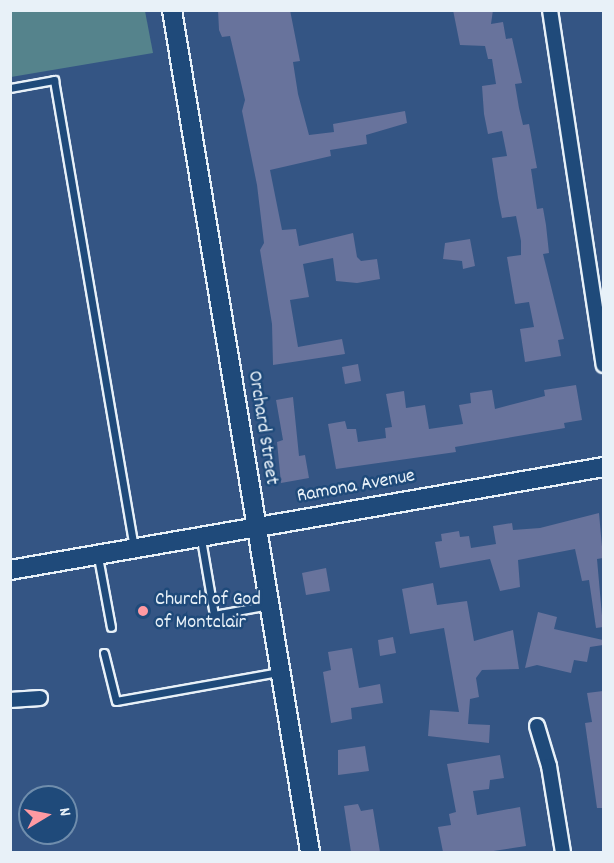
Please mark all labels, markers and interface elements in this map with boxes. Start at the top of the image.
street label: Orchard Street [241,369,283,487]
street label: Ramona Avenue [295,465,417,509]
place label: Church of God of Montclair [155,588,261,635]
marker: Church of God of Montclair [136,604,150,618]
north arrow [18,785,78,845]
text: N [52,806,76,818]

